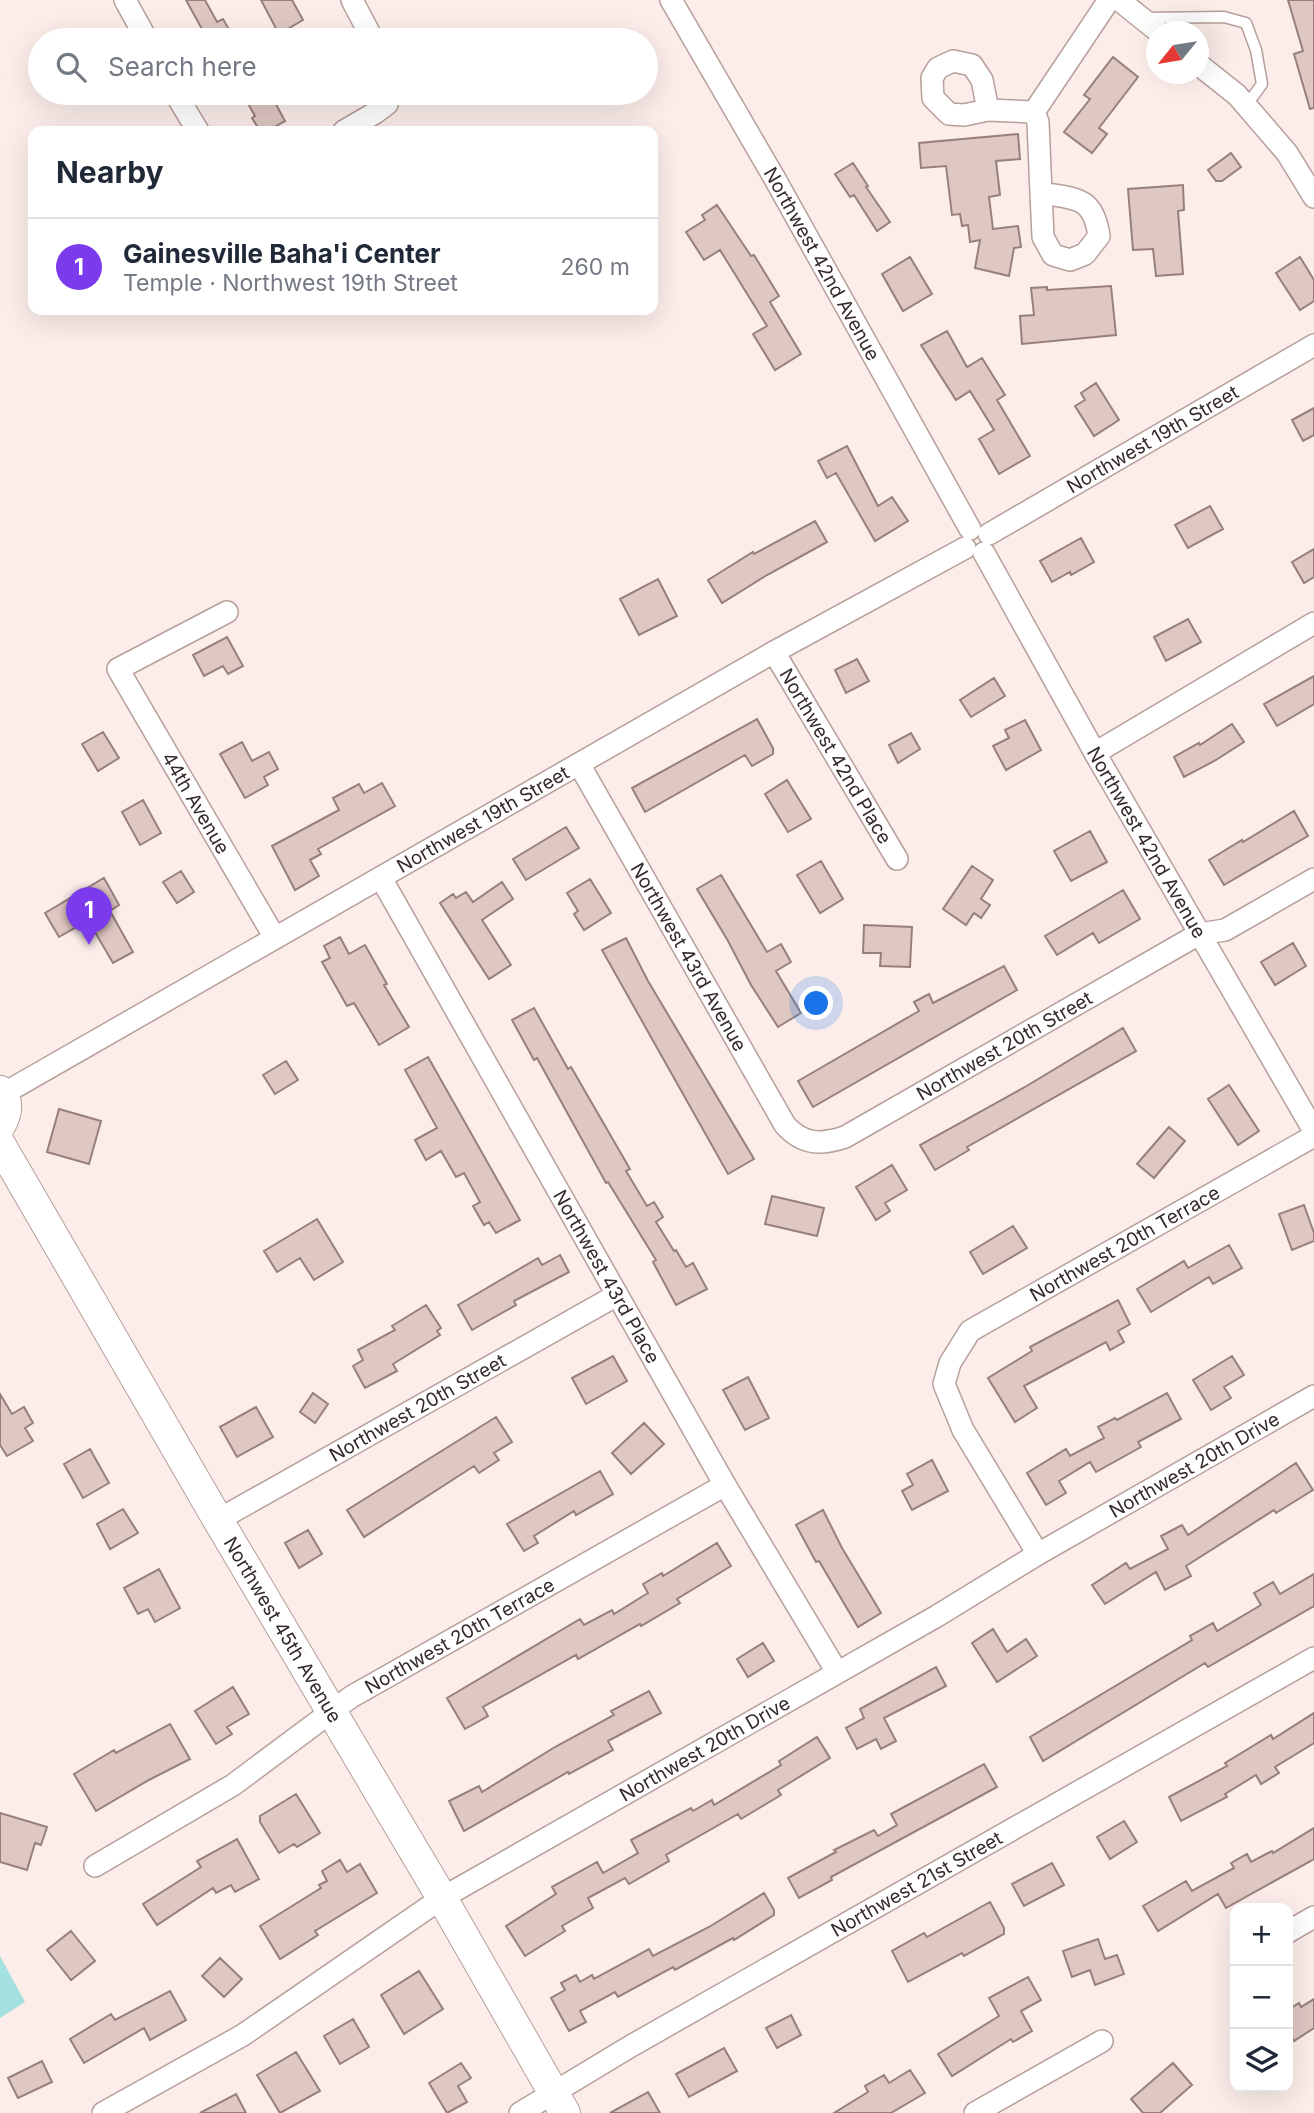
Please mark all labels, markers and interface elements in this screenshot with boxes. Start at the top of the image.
north arrow [1146,21,1209,84]
search box [28,28,658,105]
icon: search [52,48,90,86]
text: Search here [108,51,257,82]
text: Nearby [56,154,164,190]
street label: Northwest 42nd Avenue [759,163,885,364]
text: Gainesville Baha'i Center [123,238,441,269]
text: 1 [74,253,84,281]
text: 260 m [561,253,630,281]
text: Temple · Northwest 19th Street [123,269,458,297]
street label: Northwest 19th Street [1062,380,1242,498]
street label: Northwest 42nd Place [775,664,897,848]
street label: Northwest 42nd Avenue [1082,743,1211,942]
street label: 44th Avenue [157,748,235,858]
street label: Northwest 19th Street [393,761,573,877]
street label: Northwest 43rd Avenue [626,859,752,1055]
pin: 1 [66,887,112,945]
your location [799,986,833,1020]
street label: Northwest 20th Street [912,986,1096,1105]
street label: Northwest 20th Terrace [1026,1181,1224,1306]
street label: Northwest 43rd Place [549,1186,665,1367]
street label: Northwest 20th Street [325,1349,510,1466]
street label: Northwest 20th Drive [1105,1407,1283,1522]
street label: Northwest 45th Avenue [219,1533,347,1727]
street label: Northwest 20th Terrace [361,1573,558,1698]
street label: Northwest 20th Drive [615,1691,794,1806]
street label: Northwest 21st Street [827,1826,1006,1942]
map controls [1230,1903,1293,2092]
button: + [1230,1903,1293,1966]
button: − [1230,1966,1293,2029]
button: layers [1230,2029,1293,2092]

